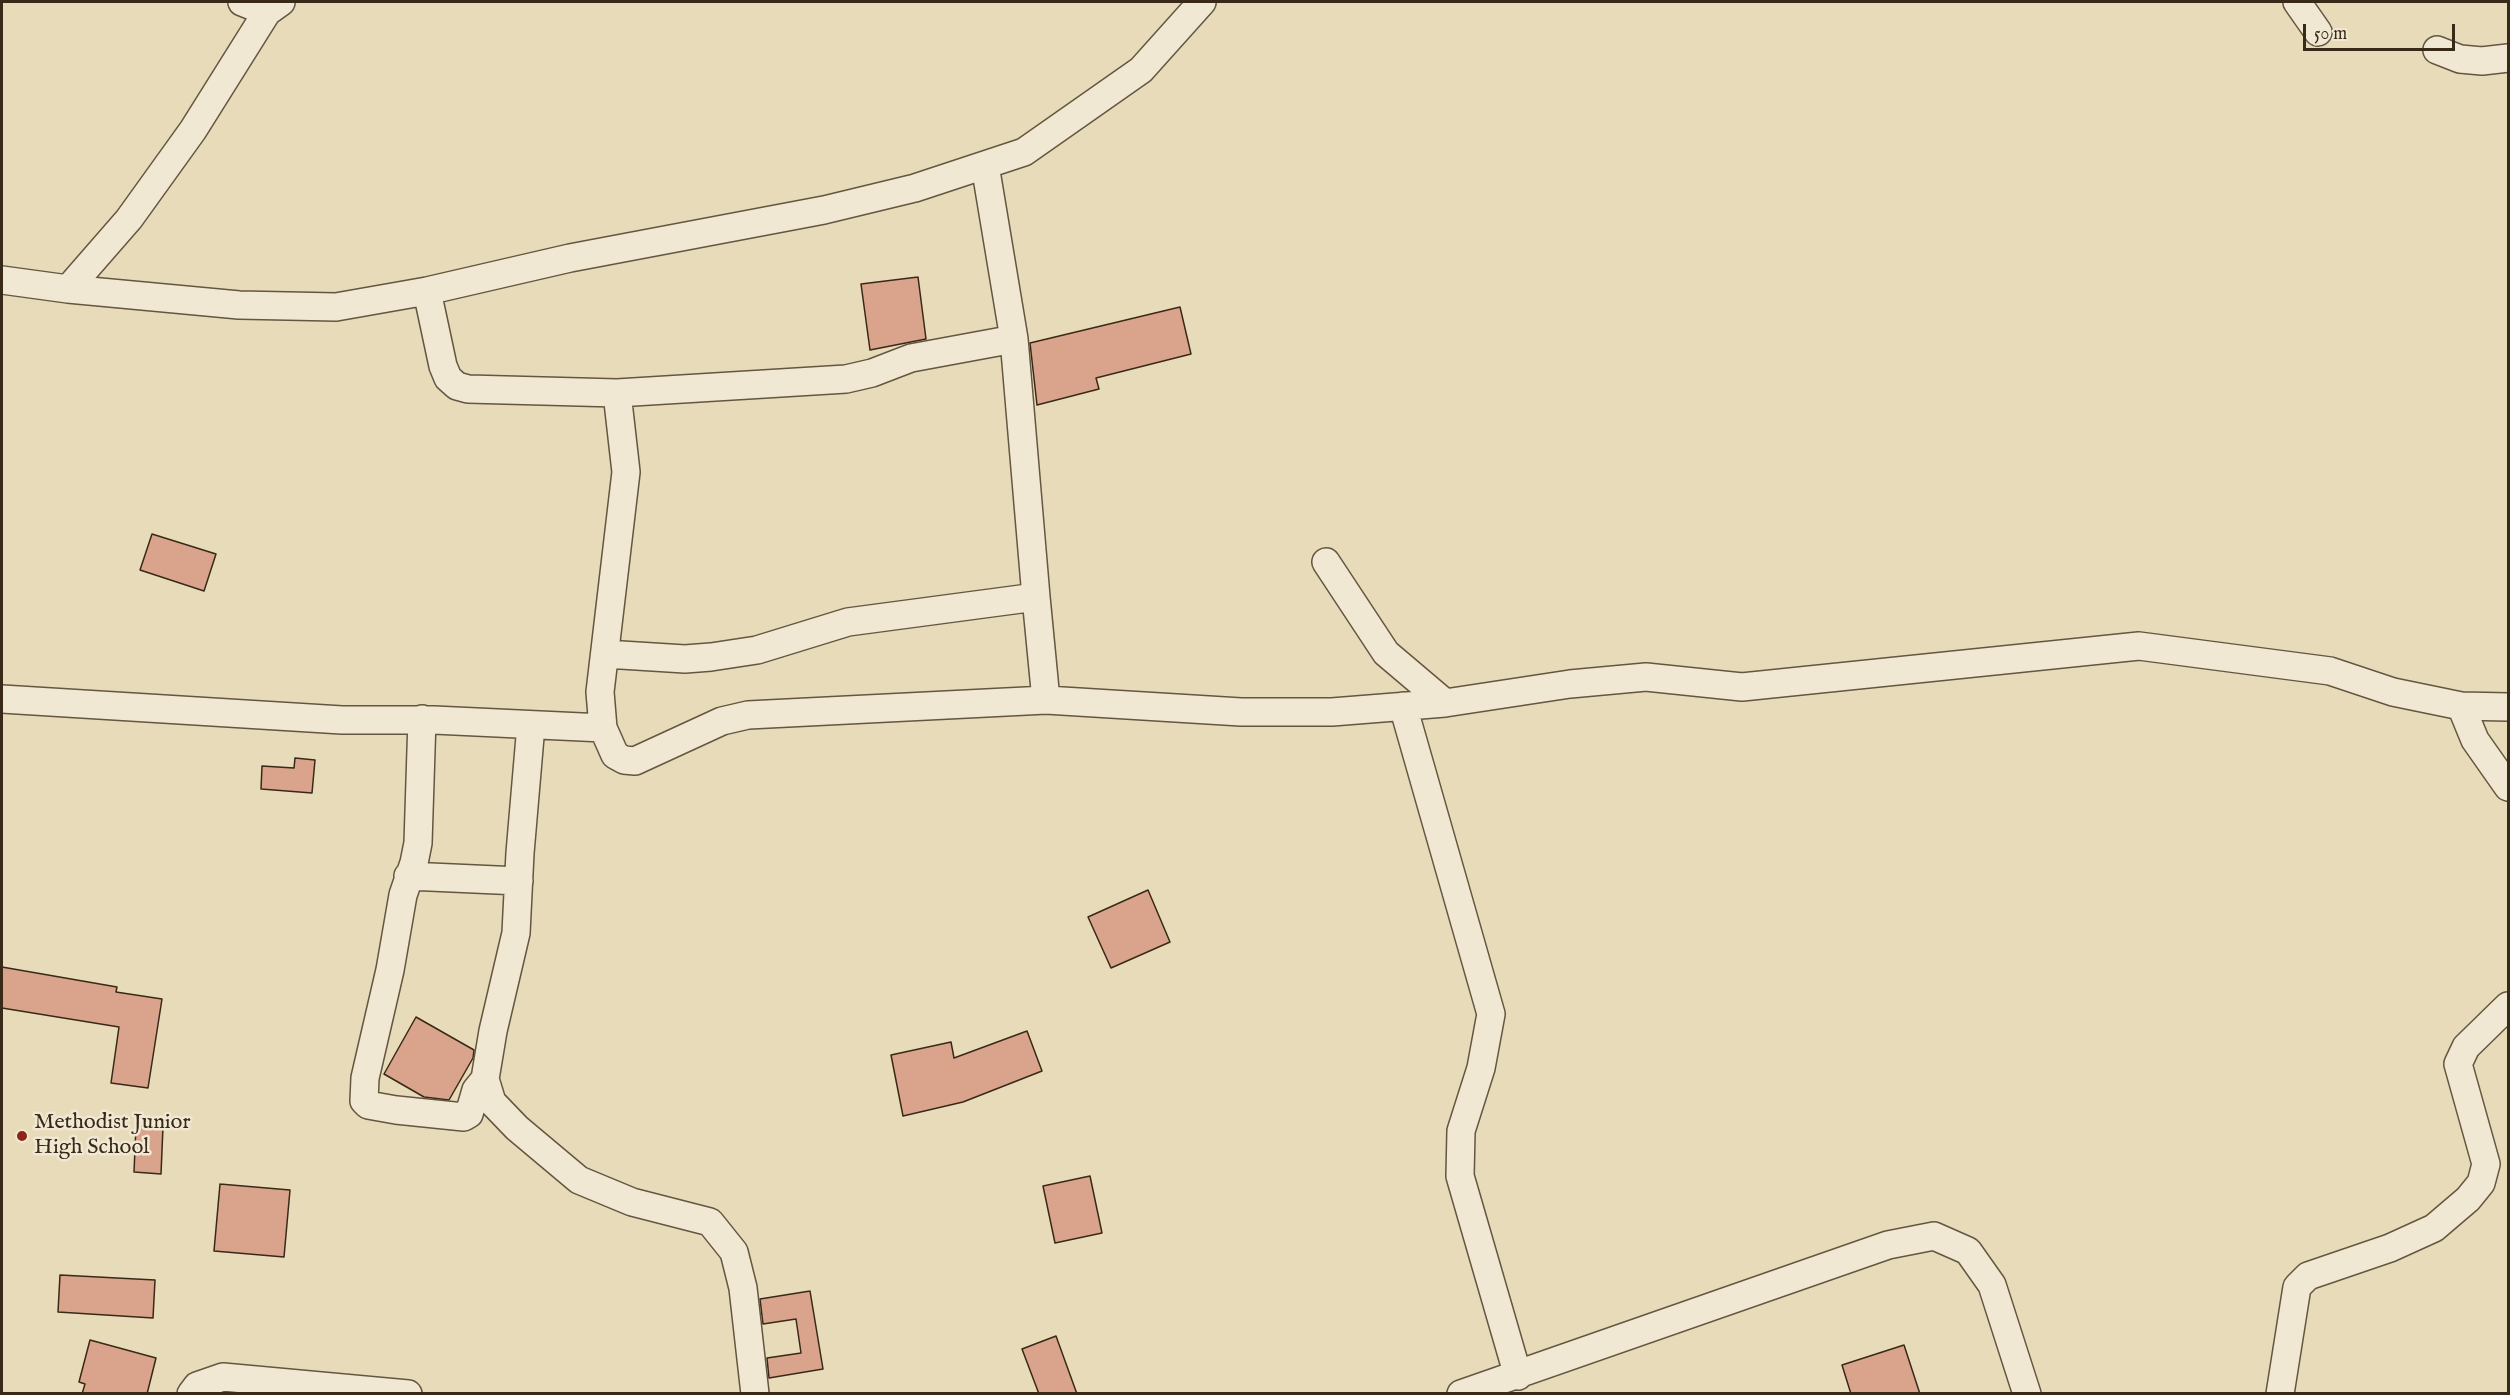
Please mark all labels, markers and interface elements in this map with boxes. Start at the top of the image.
scale bar [2306,12,2458,50]
text: 50 m [2314,23,2347,46]
place label: Methodist Junior High School [34,1110,190,1162]
marker: Methodist Junior High School [15,1129,29,1143]

